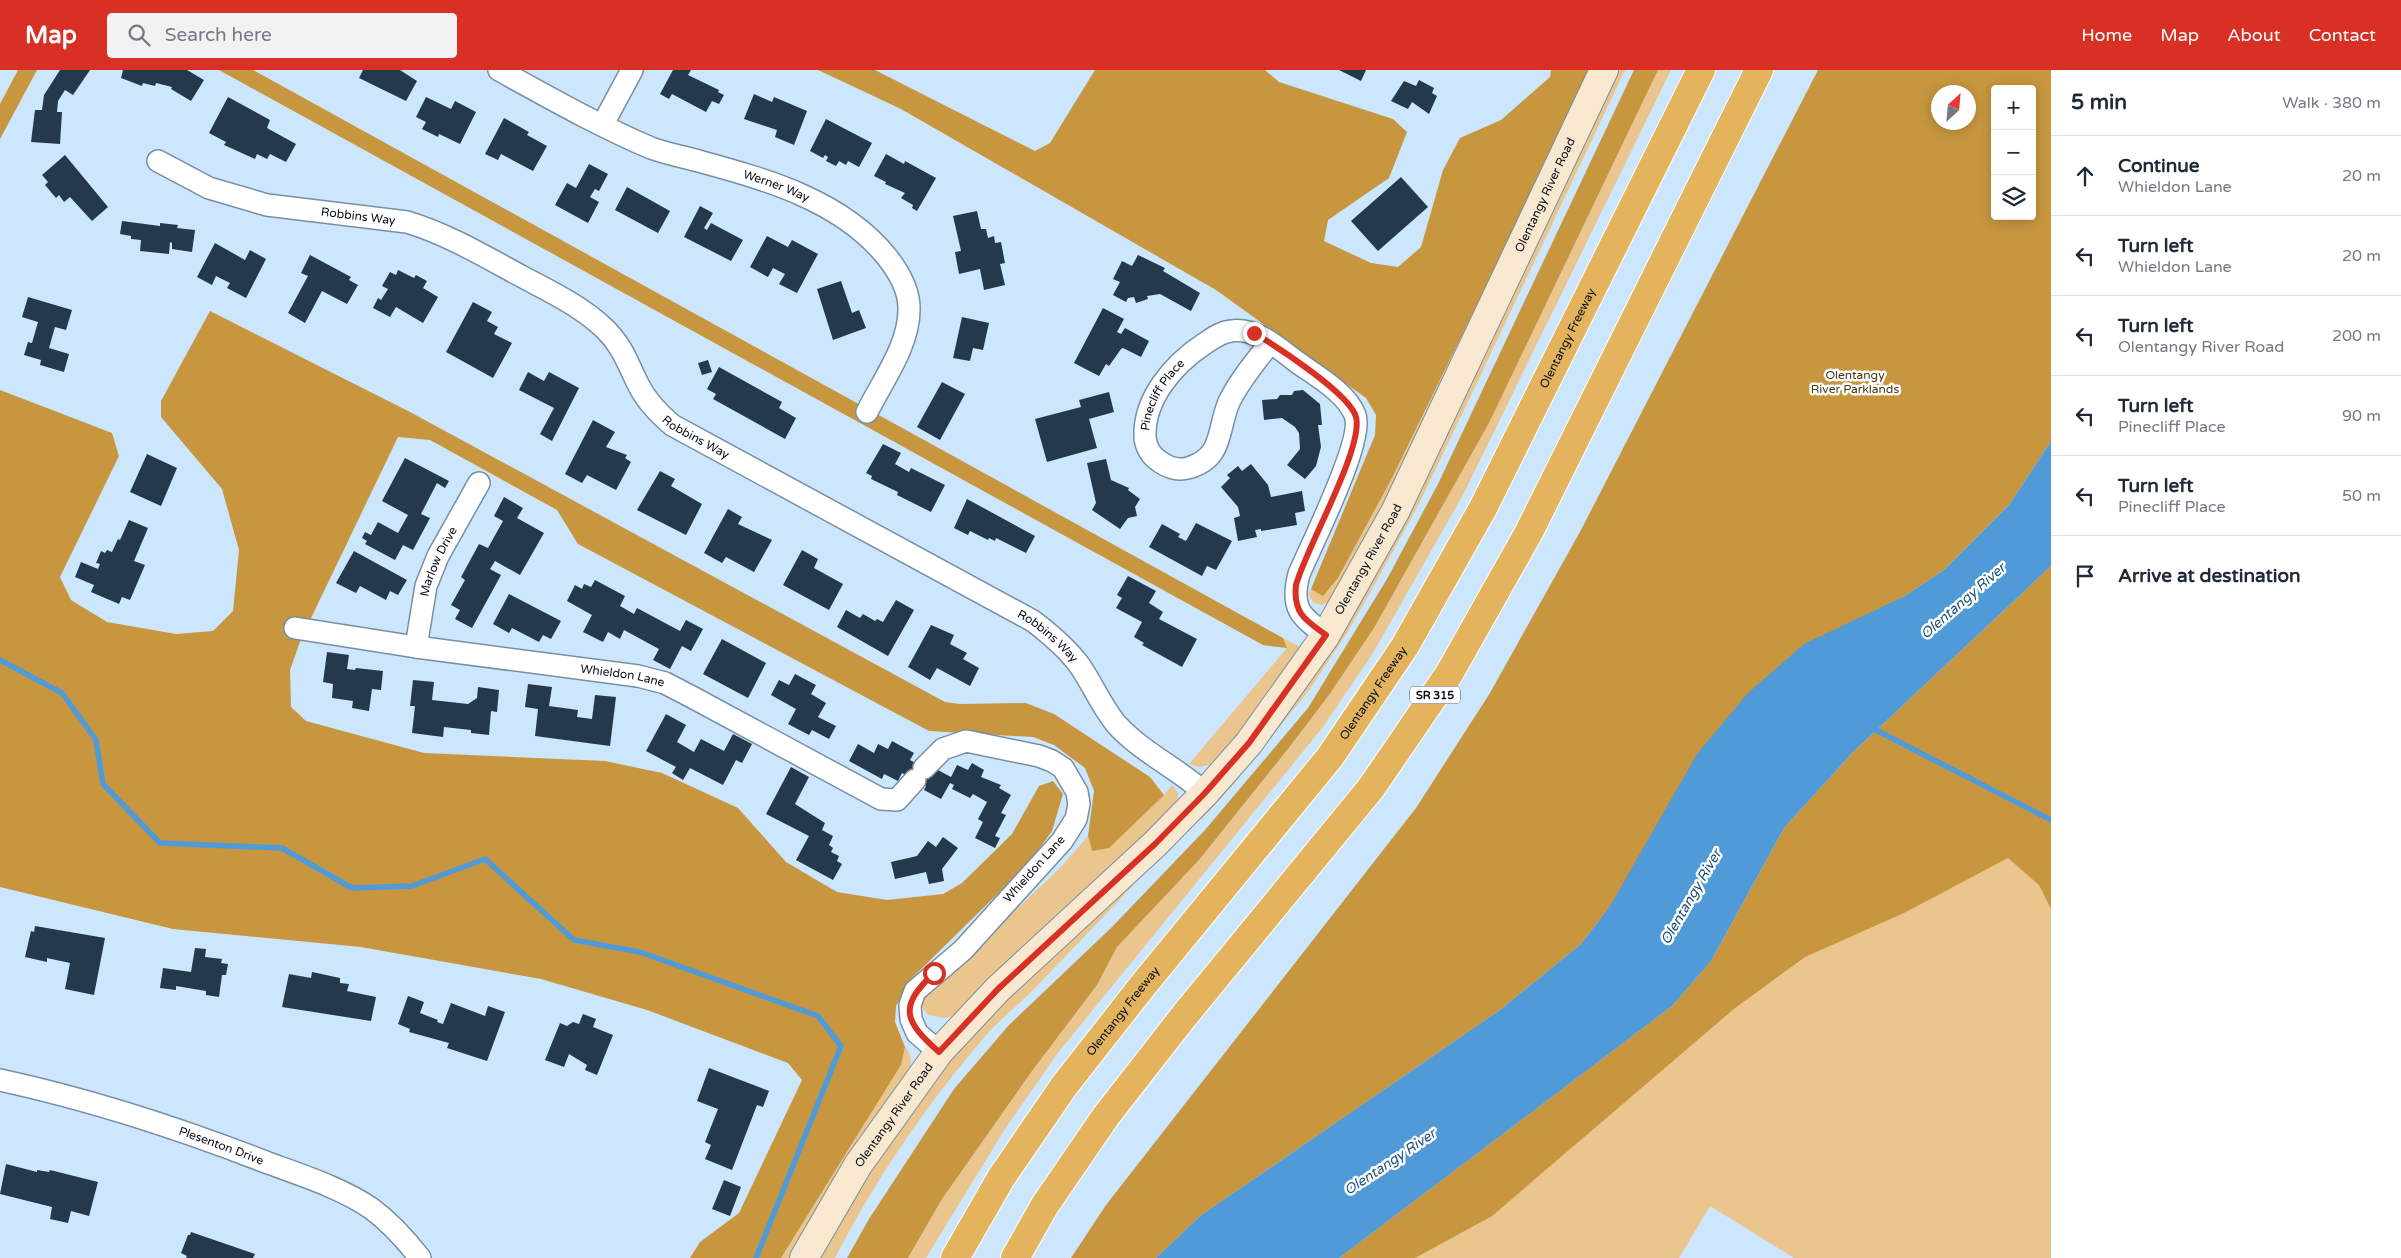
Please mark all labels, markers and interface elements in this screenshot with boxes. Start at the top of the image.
search box [107,13,457,58]
text: Map [25,21,77,50]
icon: search [125,21,153,49]
text: Search here [165,24,272,46]
text: Home [2081,24,2132,46]
text: Map [2160,24,2199,46]
text: About [2227,24,2281,46]
text: Contact [2309,24,2376,46]
north arrow [1931,85,1976,130]
map controls [1991,85,2036,220]
button: + [1991,85,2036,130]
text: 5 min [2071,90,2127,115]
text: Walk · 380 m [2282,93,2381,113]
button: − [1991,130,2036,175]
street label: Olentangy River Road [1512,135,1578,254]
text: Continue [2118,155,2200,177]
icon: ahead [2071,162,2099,190]
text: 20 m [2342,166,2381,186]
street label: Werner Way [742,167,812,205]
button: layers [1991,175,2036,220]
text: Whieldon Lane [2118,177,2232,197]
street label: Robbins Way [320,205,397,228]
text: Turn left [2118,235,2194,257]
icon: left [2071,242,2099,270]
text: 20 m [2342,246,2381,266]
text: Whieldon Lane [2118,257,2232,277]
street label: Olentangy Freeway [1537,285,1598,391]
text: Turn left [2118,315,2194,337]
route end [1243,322,1266,345]
icon: left [2071,322,2099,350]
text: 200 m [2332,326,2381,346]
text: Olentangy River Road [2118,337,2284,357]
street label: Pinecliff Place [1138,356,1187,431]
park label: Olentangy River Parklands [1811,368,1899,396]
text: Turn left [2118,395,2194,417]
icon: left [2071,402,2099,430]
text: 90 m [2342,406,2381,426]
street label: Robbins Way [659,413,732,462]
text: Pinecliff Place [2118,417,2226,437]
text: Turn left [2118,475,2194,497]
icon: left [2071,482,2099,510]
text: 50 m [2342,486,2381,506]
text: Pinecliff Place [2118,497,2226,517]
street label: Olentangy River Road [1332,502,1405,617]
street label: Marlow Drive [417,524,460,598]
water label: Olentangy River [1917,558,2010,642]
icon: arrive [2071,562,2099,590]
text: Arrive at destination [2118,565,2301,587]
street label: Robbins Way [1015,607,1081,665]
street label: Olentangy Freeway [1337,643,1410,743]
street label: Whieldon Lane [580,662,666,690]
road number: SR 315 [1410,686,1460,704]
street label: Whieldon Lane [1000,832,1068,905]
water label: Olentangy River [1657,845,1726,948]
route start [923,962,946,985]
street label: Olentangy Freeway [1083,963,1163,1059]
street label: Olentangy River Road [852,1060,936,1170]
street label: Plesenton Drive [177,1124,266,1168]
water label: Olentangy River [1341,1124,1440,1199]

